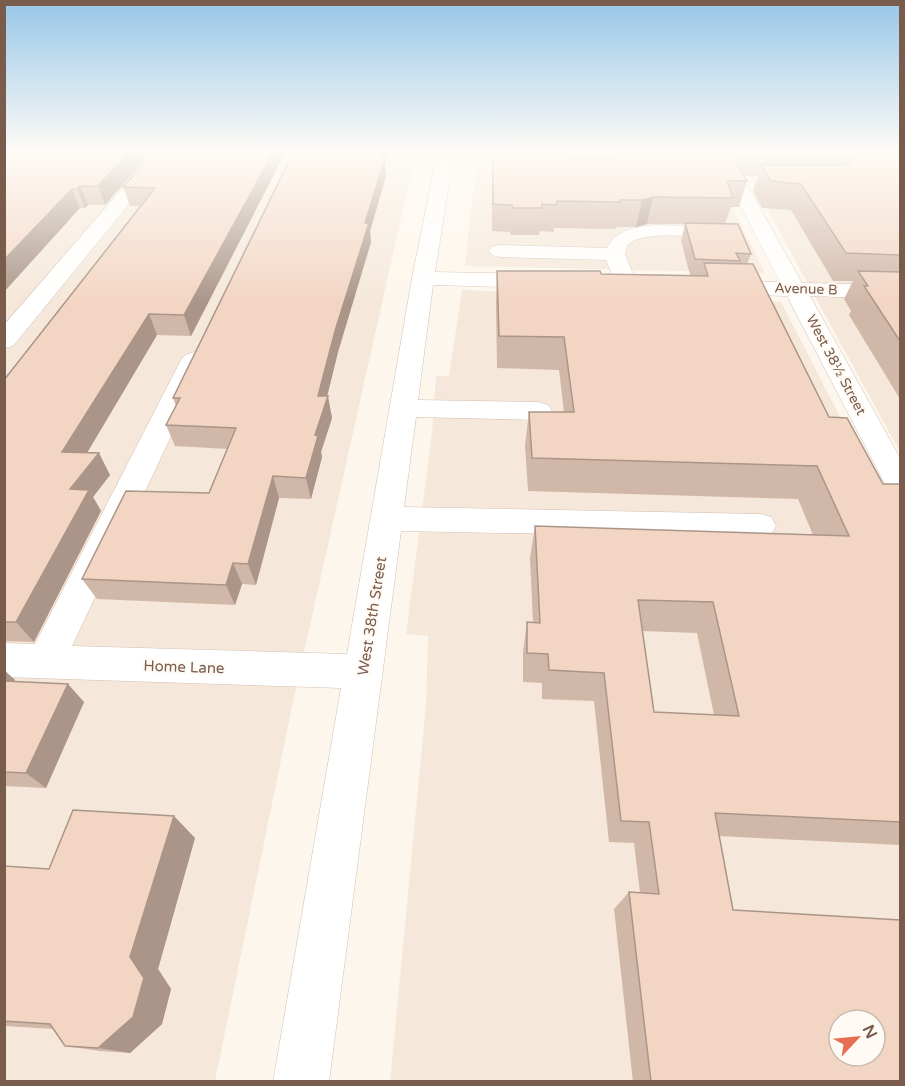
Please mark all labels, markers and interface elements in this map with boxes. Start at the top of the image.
street label: Avenue B [774,279,838,299]
street label: West 38½ Street [802,312,870,419]
street label: West 38th Street [354,555,390,677]
street label: Home Lane [143,657,225,677]
north arrow [827,1008,887,1068]
text: N [858,1022,881,1042]

